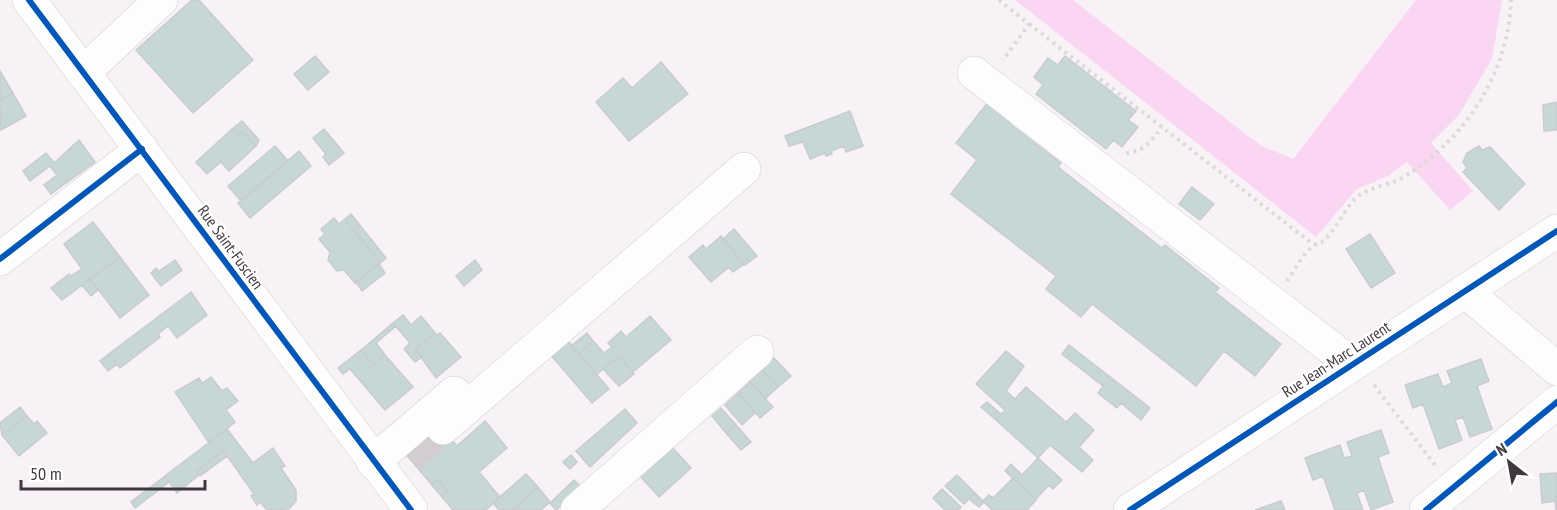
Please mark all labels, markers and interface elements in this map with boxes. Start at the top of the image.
street label: Rue Saint-Fuscien [194,201,268,293]
street label: Rue Jean-Marc Laurent [1278,316,1394,401]
north arrow [1479,432,1539,492]
text: N [1492,438,1510,460]
scale bar [21,453,206,491]
text: 50 m [30,462,62,485]

